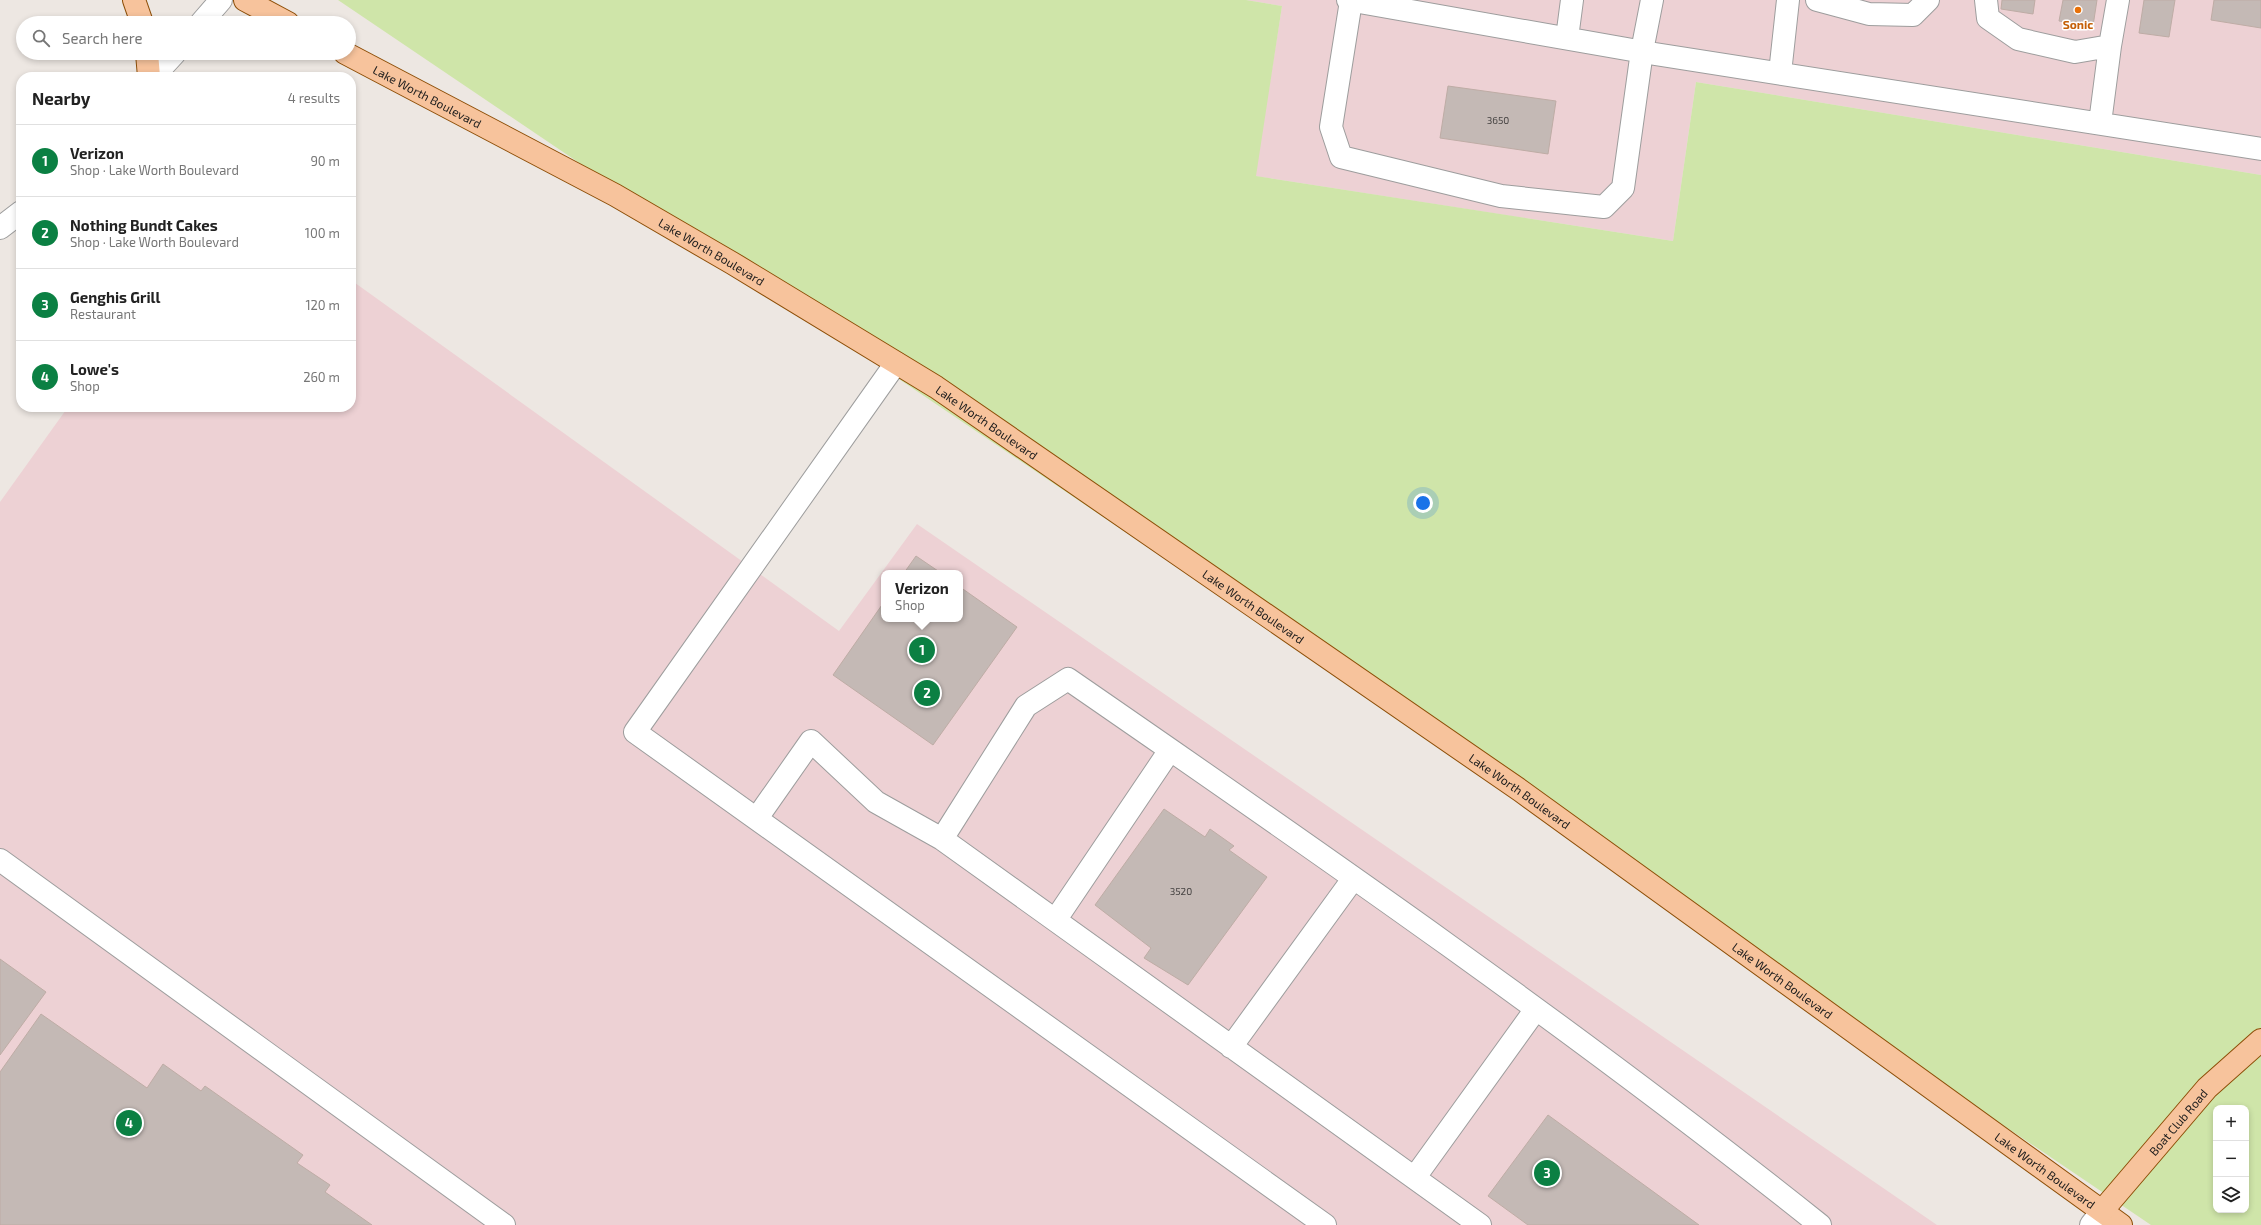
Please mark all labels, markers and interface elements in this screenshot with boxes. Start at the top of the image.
marker: Sonic [2073,5,2083,15]
search box [16,16,356,60]
place label: Sonic [2063,17,2093,31]
icon: search [30,27,52,49]
text: Search here [62,29,143,47]
street label: Lake Worth Boulevard [371,62,484,131]
text: Nearby [32,88,90,108]
text: 4 results [288,90,340,106]
house number: 3650 [1487,114,1509,126]
text: Verizon [70,144,124,162]
text: 1 [42,153,48,169]
text: 90 m [310,153,340,169]
text: Shop · Lake Worth Boulevard [70,162,239,178]
street label: Lake Worth Boulevard [656,215,767,288]
text: Nothing Bundt Cakes [70,216,218,234]
text: 2 [41,225,49,241]
text: 100 m [305,225,340,241]
text: Shop · Lake Worth Boulevard [70,234,239,250]
text: Genghis Grill [70,288,160,306]
text: 3 [41,297,49,313]
text: 120 m [305,297,340,313]
text: Restaurant [70,306,136,322]
text: Lowe's [70,360,119,378]
text: 4 [41,369,49,385]
text: 260 m [303,369,340,385]
text: Shop [70,378,100,394]
street label: Lake Worth Boulevard [933,382,1040,462]
your location [1413,493,1433,513]
street label: Lake Worth Boulevard [1200,566,1307,646]
popup [881,570,963,622]
text: Verizon [895,579,949,597]
text: Shop [895,597,925,613]
pin: 1 [909,635,935,665]
pin: 2 [914,678,940,708]
street label: Lake Worth Boulevard [1467,750,1573,831]
house number: 3520 [1170,885,1192,897]
street label: Lake Worth Boulevard [1730,939,1836,1021]
street label: Boat Club Road [2146,1086,2210,1158]
map controls [2213,1105,2249,1213]
button: + [2213,1105,2249,1141]
pin: 4 [116,1108,142,1138]
street label: Lake Worth Boulevard [1992,1129,2098,1211]
button: − [2213,1141,2249,1177]
pin: 3 [1534,1158,1560,1188]
button: layers [2213,1177,2249,1213]

